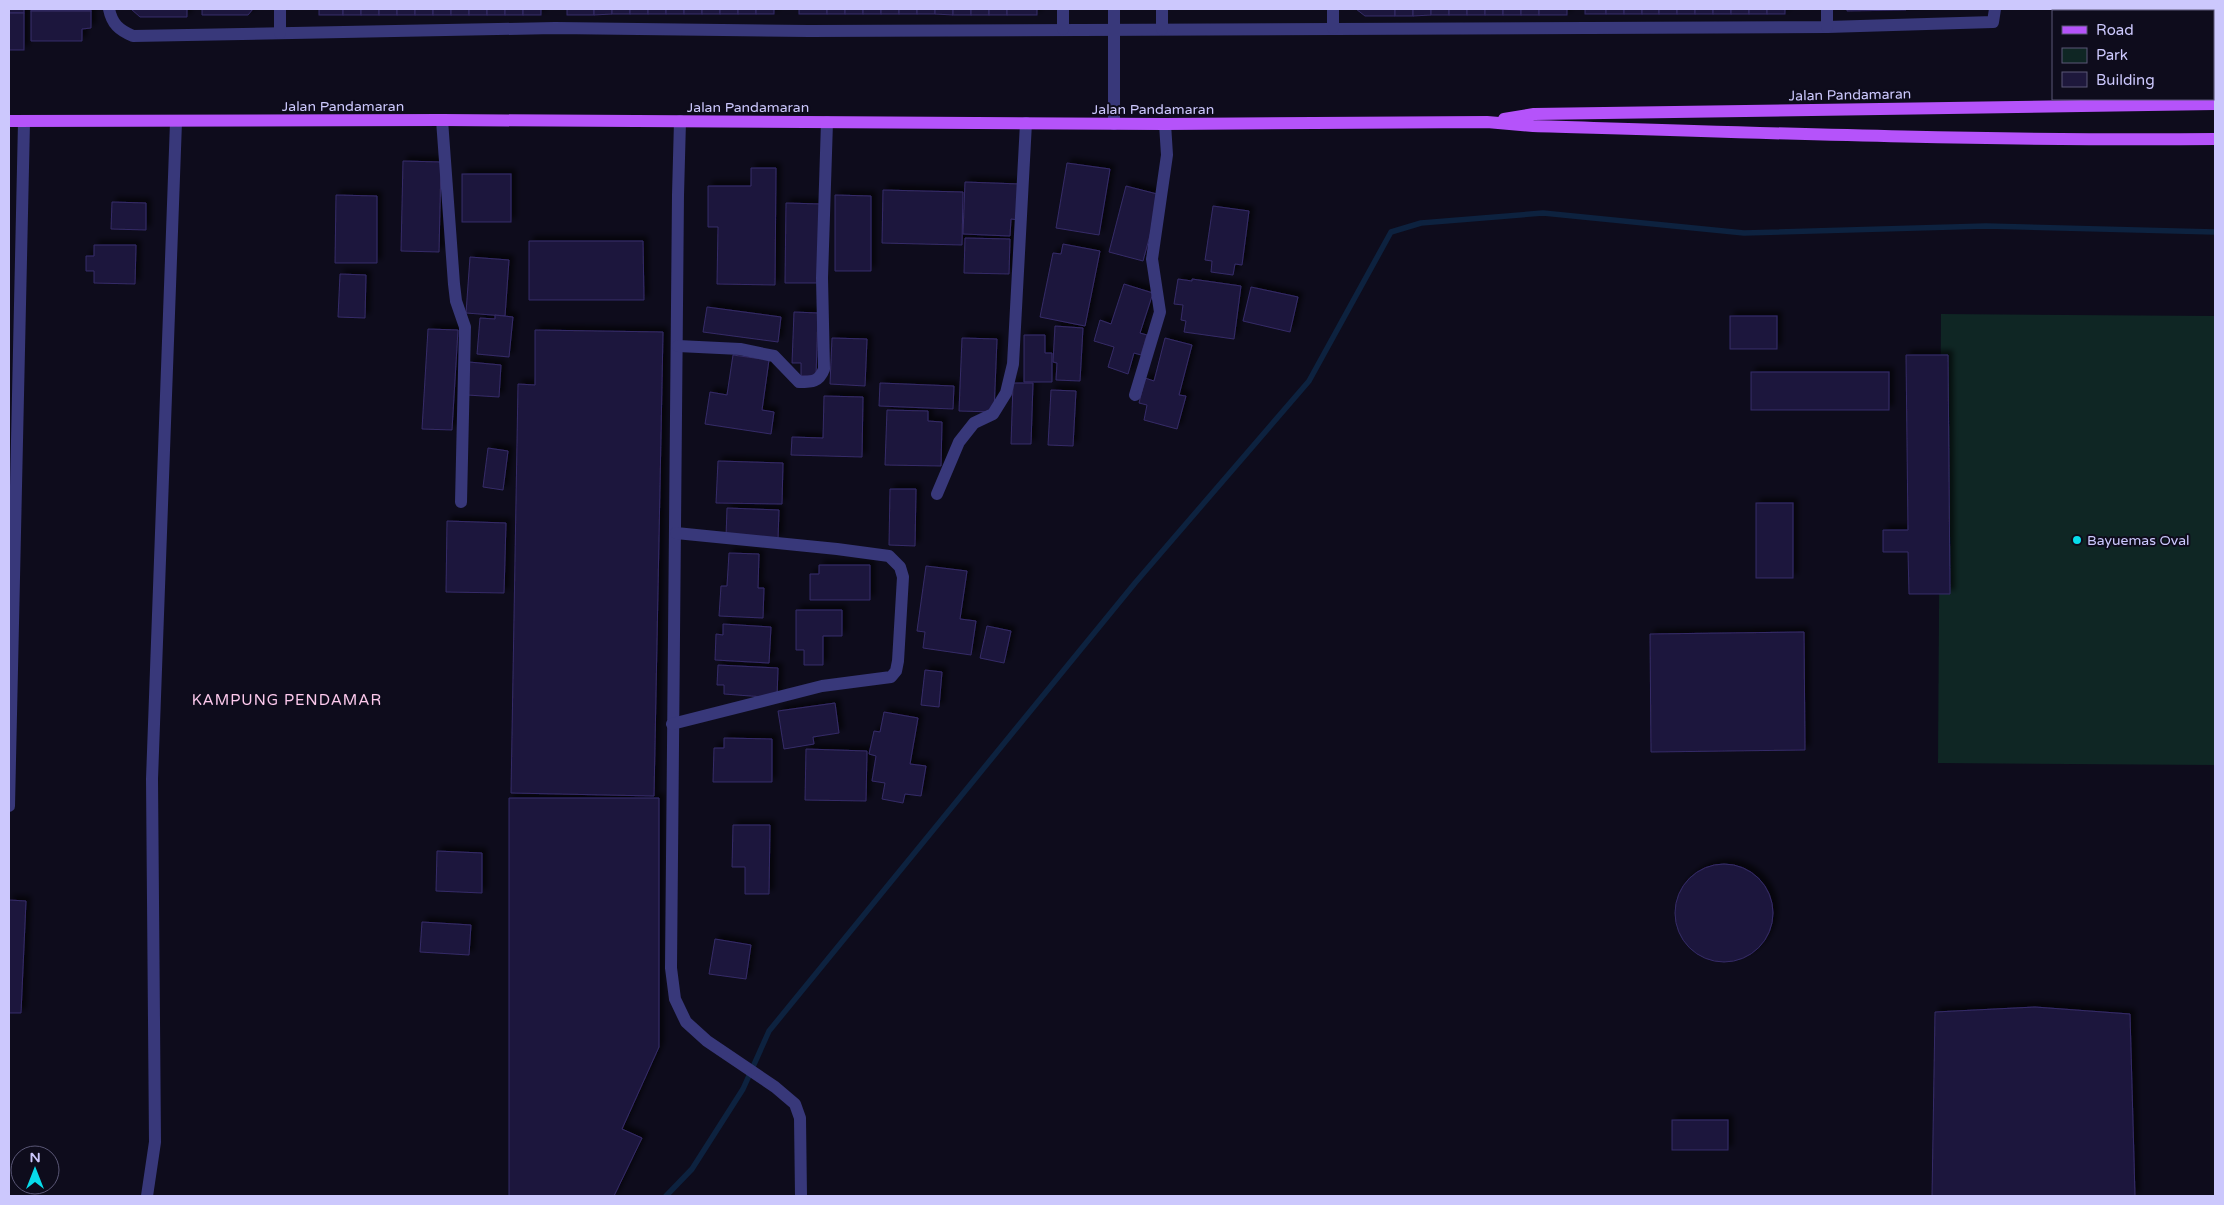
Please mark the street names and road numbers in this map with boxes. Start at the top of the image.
street label: Jalan Pandamaran [1789,85,1911,105]
street label: Jalan Pandamaran [282,98,404,115]
street label: Jalan Pandamaran [687,99,809,116]
street label: Jalan Pandamaran [1092,101,1214,118]

